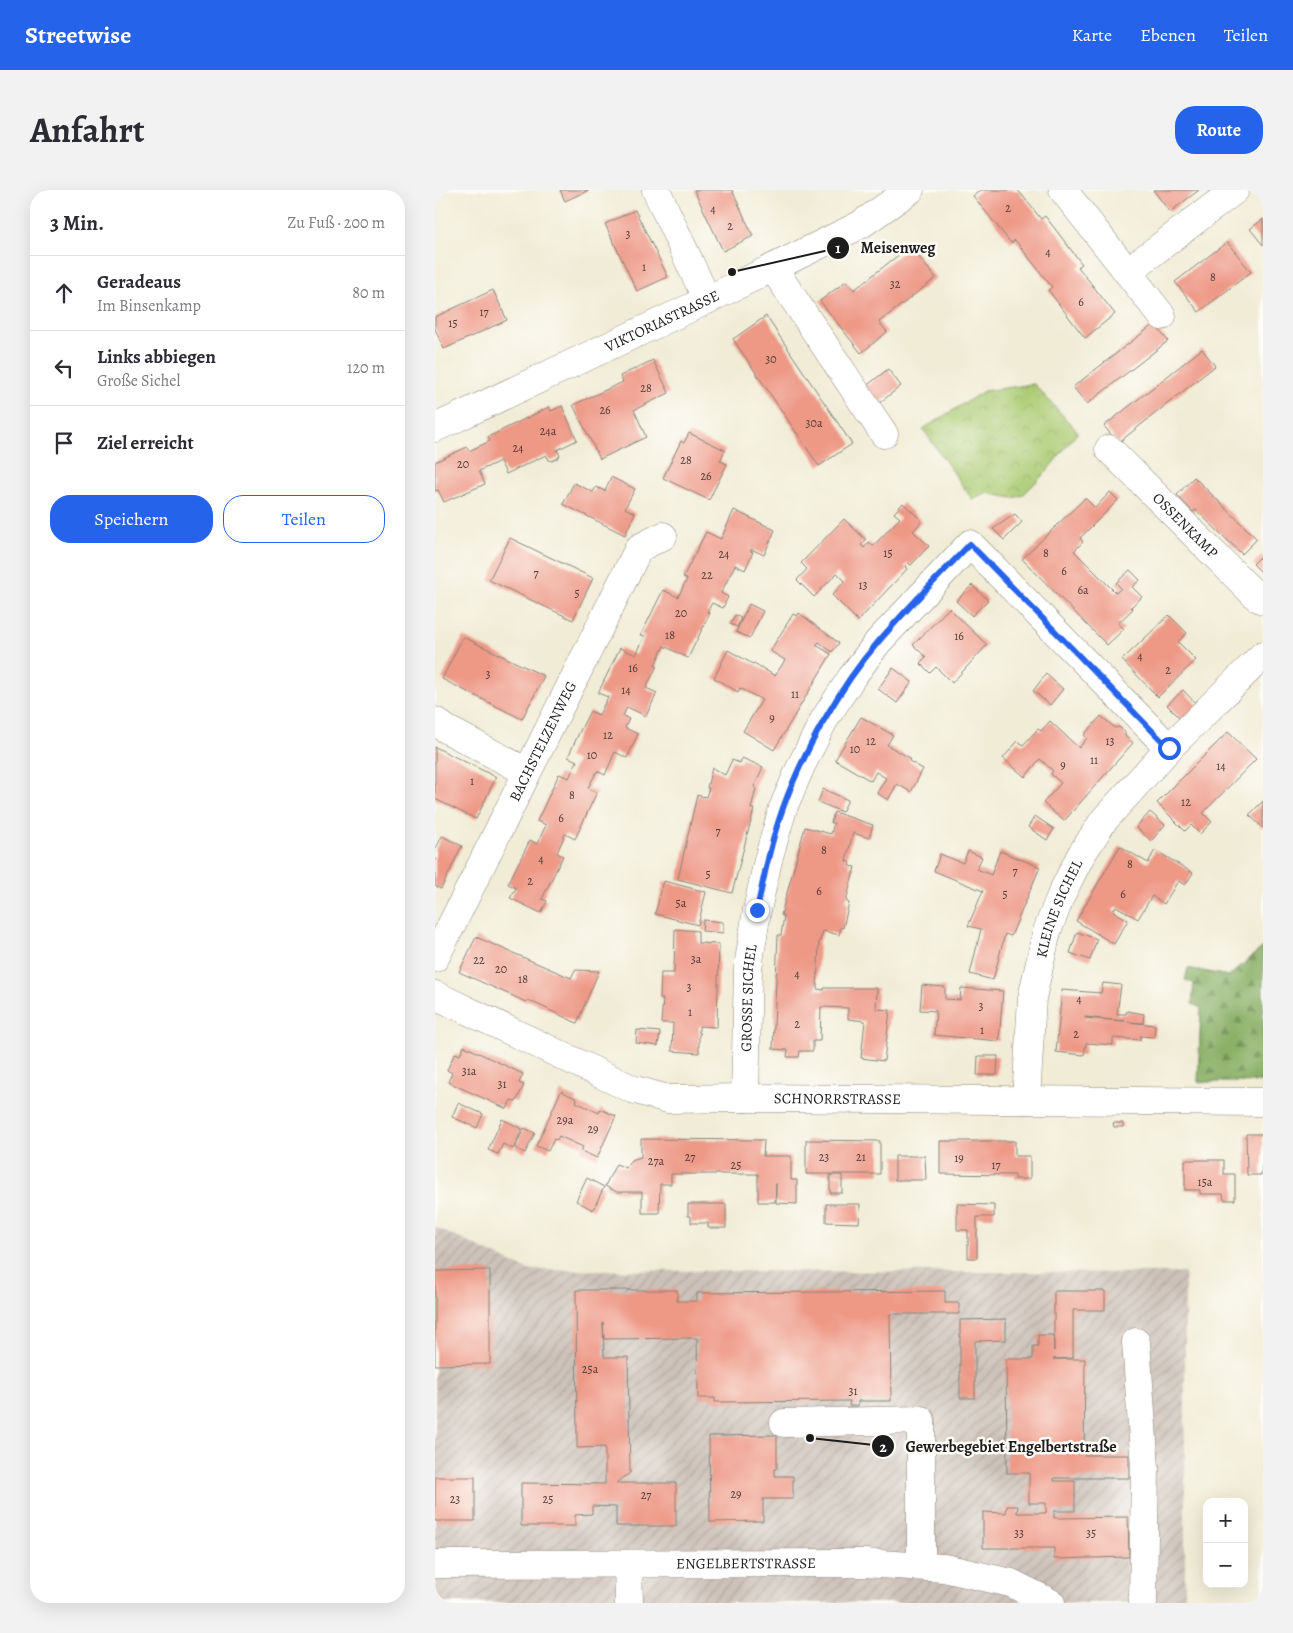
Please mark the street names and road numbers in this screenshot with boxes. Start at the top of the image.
street label: VIKTORIASTRASSE [601,285,723,357]
street label: OSSENKAMP [1148,488,1222,562]
street label: BACHSTELZENWEG [505,678,581,805]
street label: KLEINE SICHEL [1031,856,1087,959]
street label: GROSSE SICHEL [736,943,762,1052]
street label: SCHNORRSTRASSE [774,1088,901,1109]
street label: ENGELBERTSTRASSE [676,1553,816,1573]

